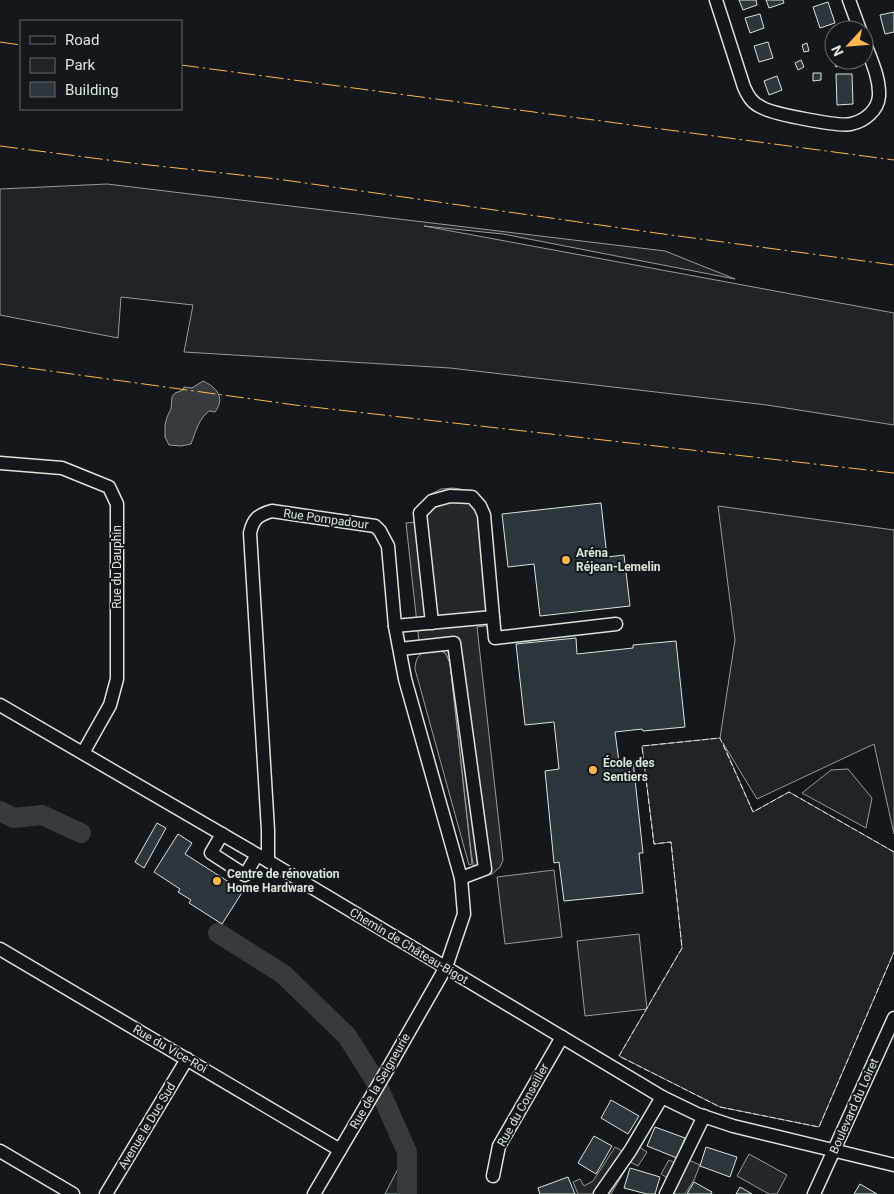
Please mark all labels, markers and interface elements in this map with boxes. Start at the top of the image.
legend [20,20,182,110]
north arrow [824,20,874,70]
text: Road [65,31,99,49]
text: N [828,43,847,59]
text: Park [65,56,96,74]
text: Building [65,81,119,99]
street label: Rue Pompadour [283,506,369,532]
street label: Rue du Dauphin [110,525,124,609]
place label: Aréna Réjean‑Lemelin [576,546,661,574]
marker: Aréna Réjean‑Lemelin [560,554,572,566]
place label: École des Sentiers [603,755,655,784]
marker: École des Sentiers [587,764,599,776]
place label: Centre de rénovation Home Hardware [227,867,340,895]
marker: Centre de rénovation Home Hardware [211,875,223,887]
street label: Chemin de Château-Bigot [347,905,471,987]
street label: Rue du Vice-Roi [130,1022,210,1076]
street label: Rue de la Seigneurie [347,1031,413,1131]
street label: Boulevard du Loiret [827,1056,881,1156]
street label: Rue du Conseiller [494,1061,552,1149]
street label: Avenue le Duc Sud [116,1080,178,1172]

